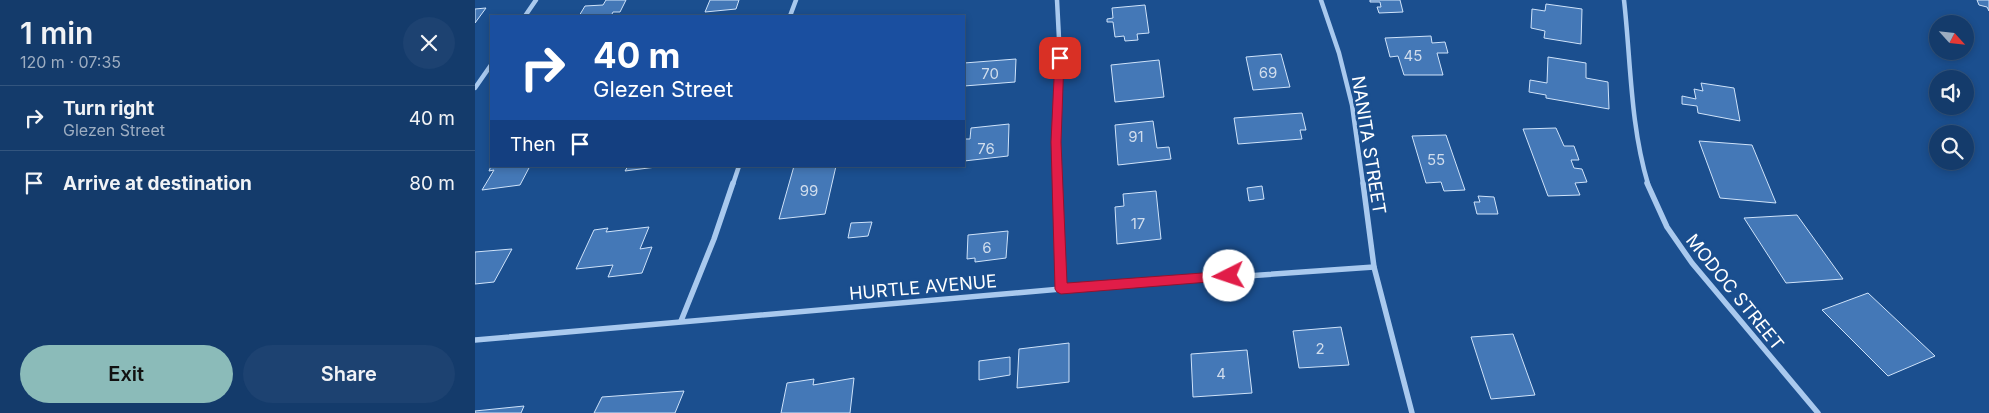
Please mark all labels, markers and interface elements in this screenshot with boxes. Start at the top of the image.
text: 1 min [20,15,93,51]
north arrow [1929,15,1974,60]
map controls [1929,15,1974,170]
button: close [403,17,455,69]
text: 40 m [593,34,681,76]
icon: right [510,35,575,100]
pin [1039,37,1081,79]
icon: arrive [1046,44,1074,72]
house number: 45 [1404,46,1422,65]
text: 120 m · 07:35 [20,52,121,72]
house number: 69 [1259,63,1277,82]
house number: 70 [981,64,999,83]
button: sound [1929,70,1974,115]
street label: NANITA STREET [1348,74,1390,216]
text: Glezen Street [593,76,733,102]
text: Turn right [63,97,154,120]
icon: right [20,104,48,132]
text: 40 m [409,107,455,130]
text: Glezen Street [63,120,165,140]
button: search [1929,125,1974,170]
house number: 91 [1128,127,1144,146]
icon: arrive [566,130,594,158]
text: Then [510,133,556,156]
house number: 76 [977,139,995,158]
house number: 55 [1427,150,1445,169]
icon: arrive [20,169,48,197]
text: Arrive at destination [63,172,252,195]
text: 80 m [409,172,455,195]
house number: 99 [800,181,818,200]
house number: 17 [1131,214,1145,233]
street label: MODOC STREET [1682,230,1788,354]
house number: 6 [982,238,992,257]
position arrow [1202,249,1254,301]
street label: HURTLE AVENUE [848,270,998,304]
house number: 2 [1315,339,1325,358]
button: Exit [20,345,233,403]
button: Share [243,345,455,403]
house number: 4 [1216,364,1226,383]

